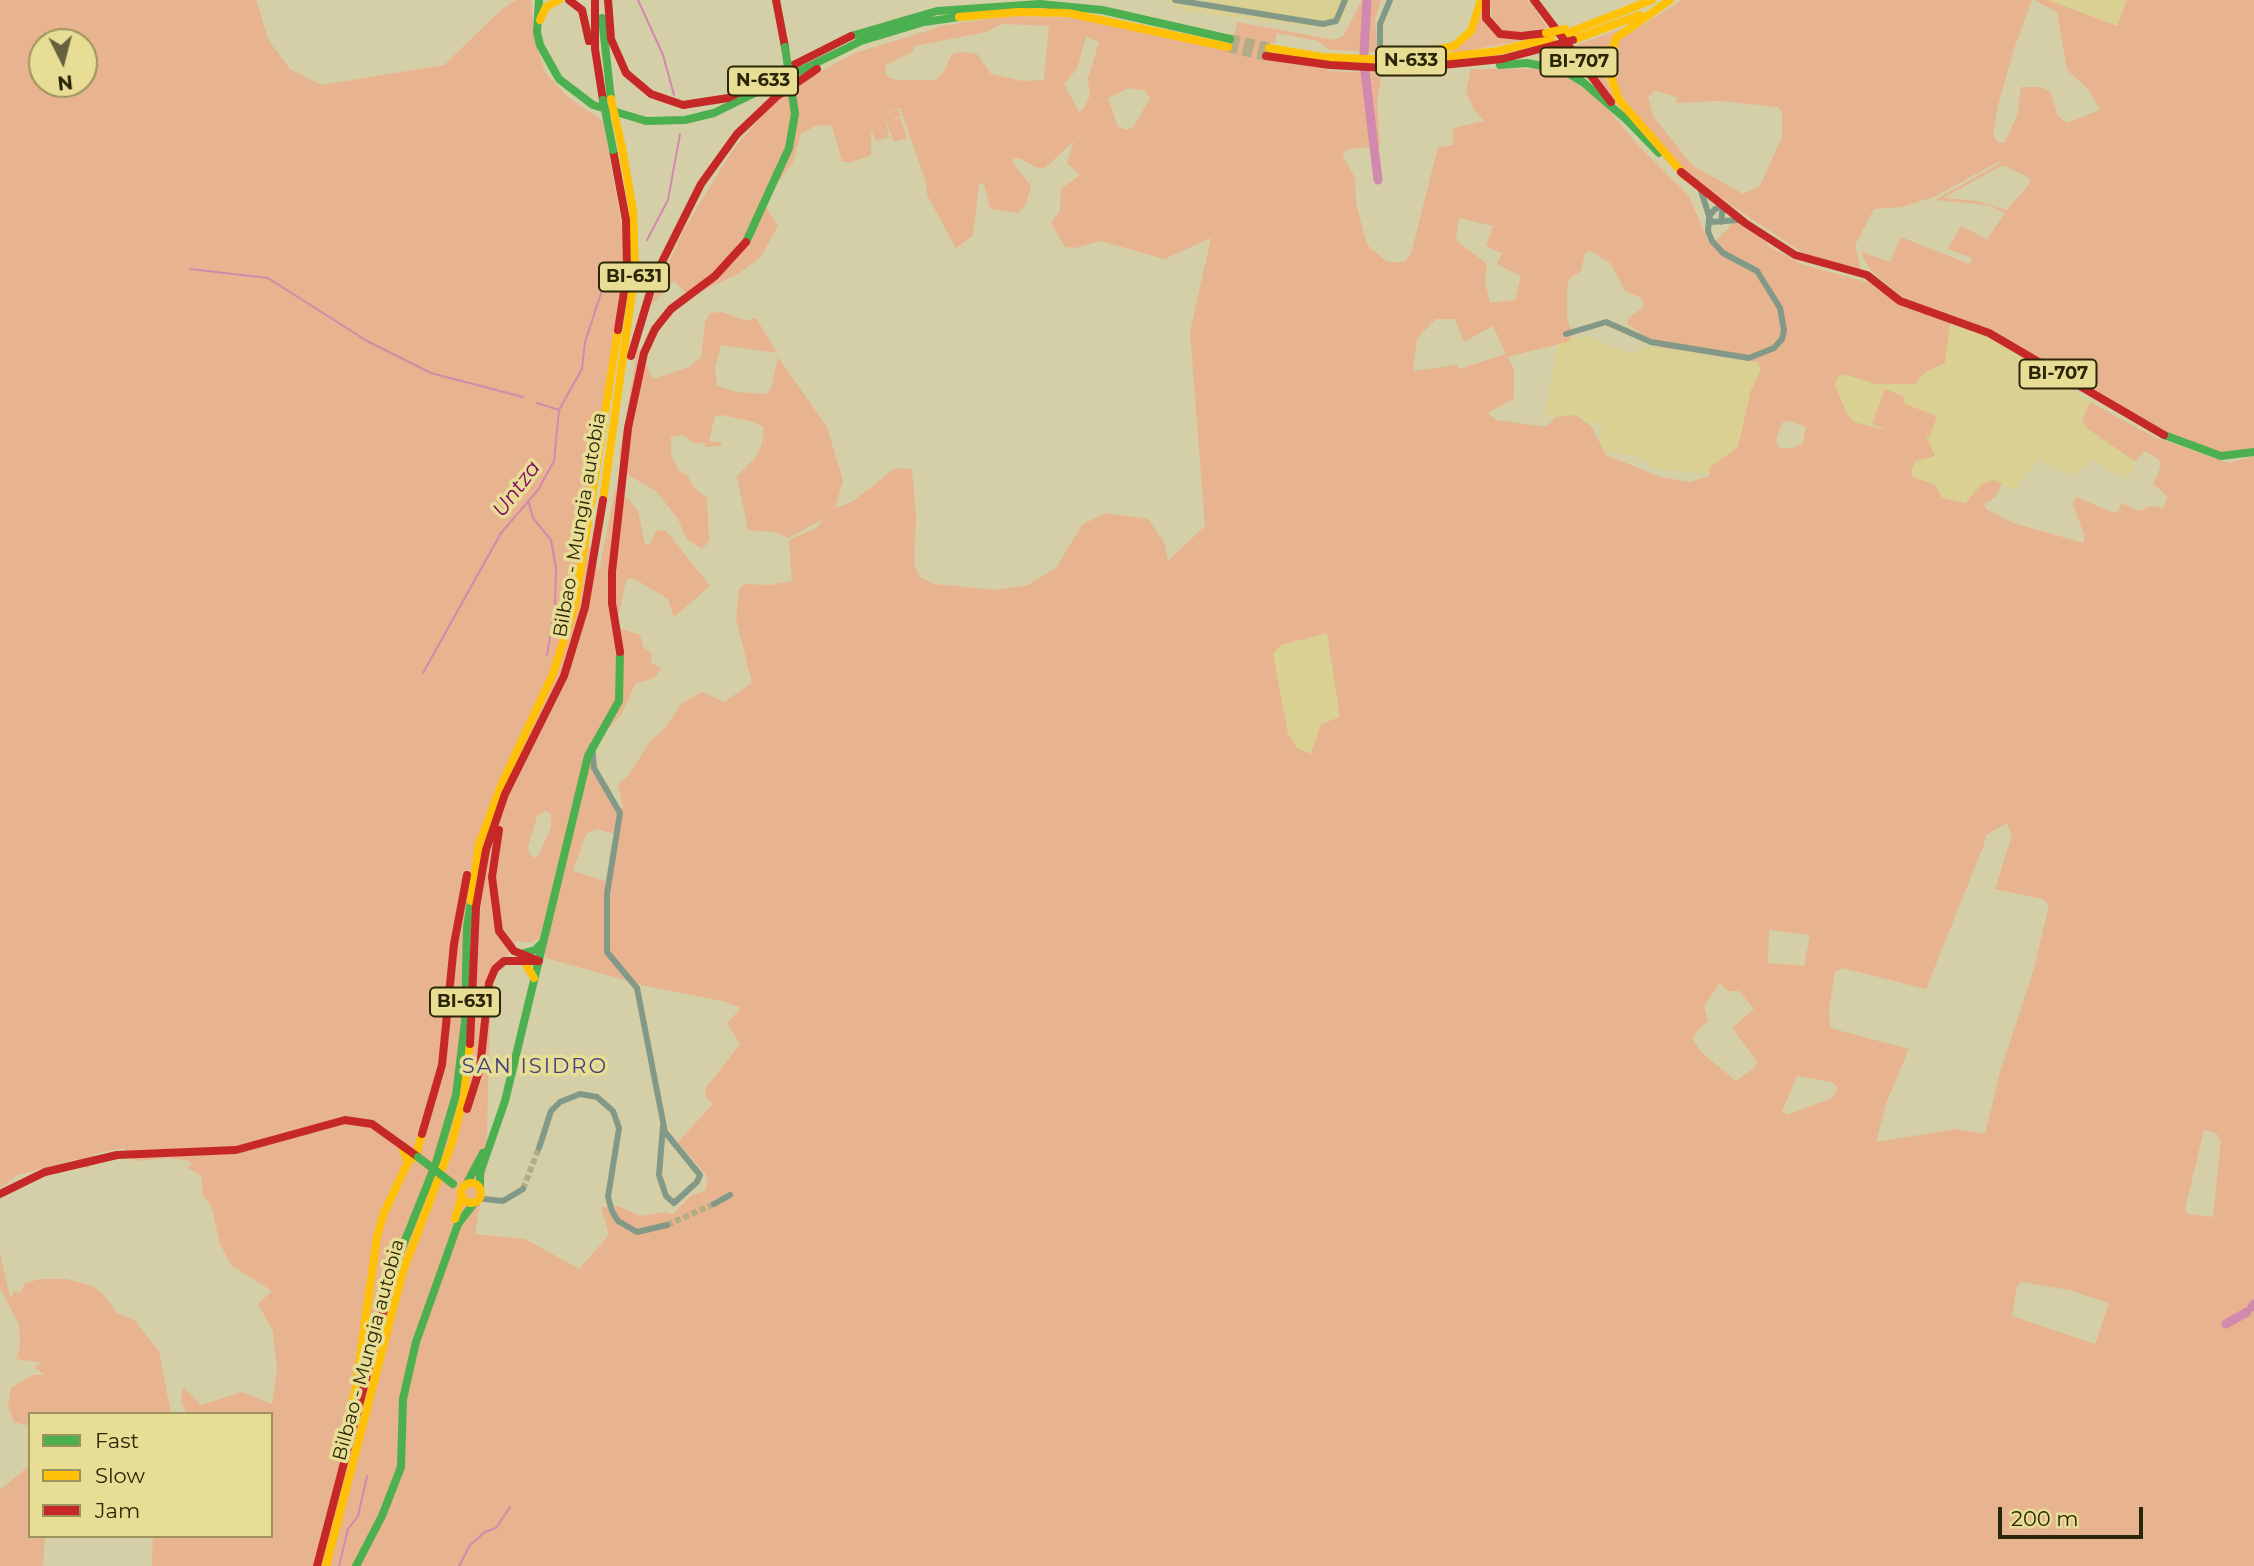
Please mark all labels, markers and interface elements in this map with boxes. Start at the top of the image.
north arrow [28,28,98,98]
road number: N-633 [1376,46,1446,76]
road number: BI-707 [1540,48,1618,76]
road number: N-633 [728,66,798,96]
text: N [56,70,74,95]
road number: BI-631 [599,262,669,292]
road number: BI-707 [2020,360,2096,388]
street label: Bilbao - Mungia autobia [549,411,611,639]
water label: Untza [488,456,546,522]
road number: BI-631 [430,987,500,1016]
district label: SAN ISIDRO [463,1054,607,1080]
street label: Bilbao - Mungia autobia [328,1237,410,1463]
legend [28,1412,273,1538]
text: Fast [95,1428,139,1453]
text: Slow [95,1463,145,1488]
scale bar [2002,1492,2147,1536]
text: Jam [95,1498,140,1523]
text: 200 m [2011,1506,2078,1531]

